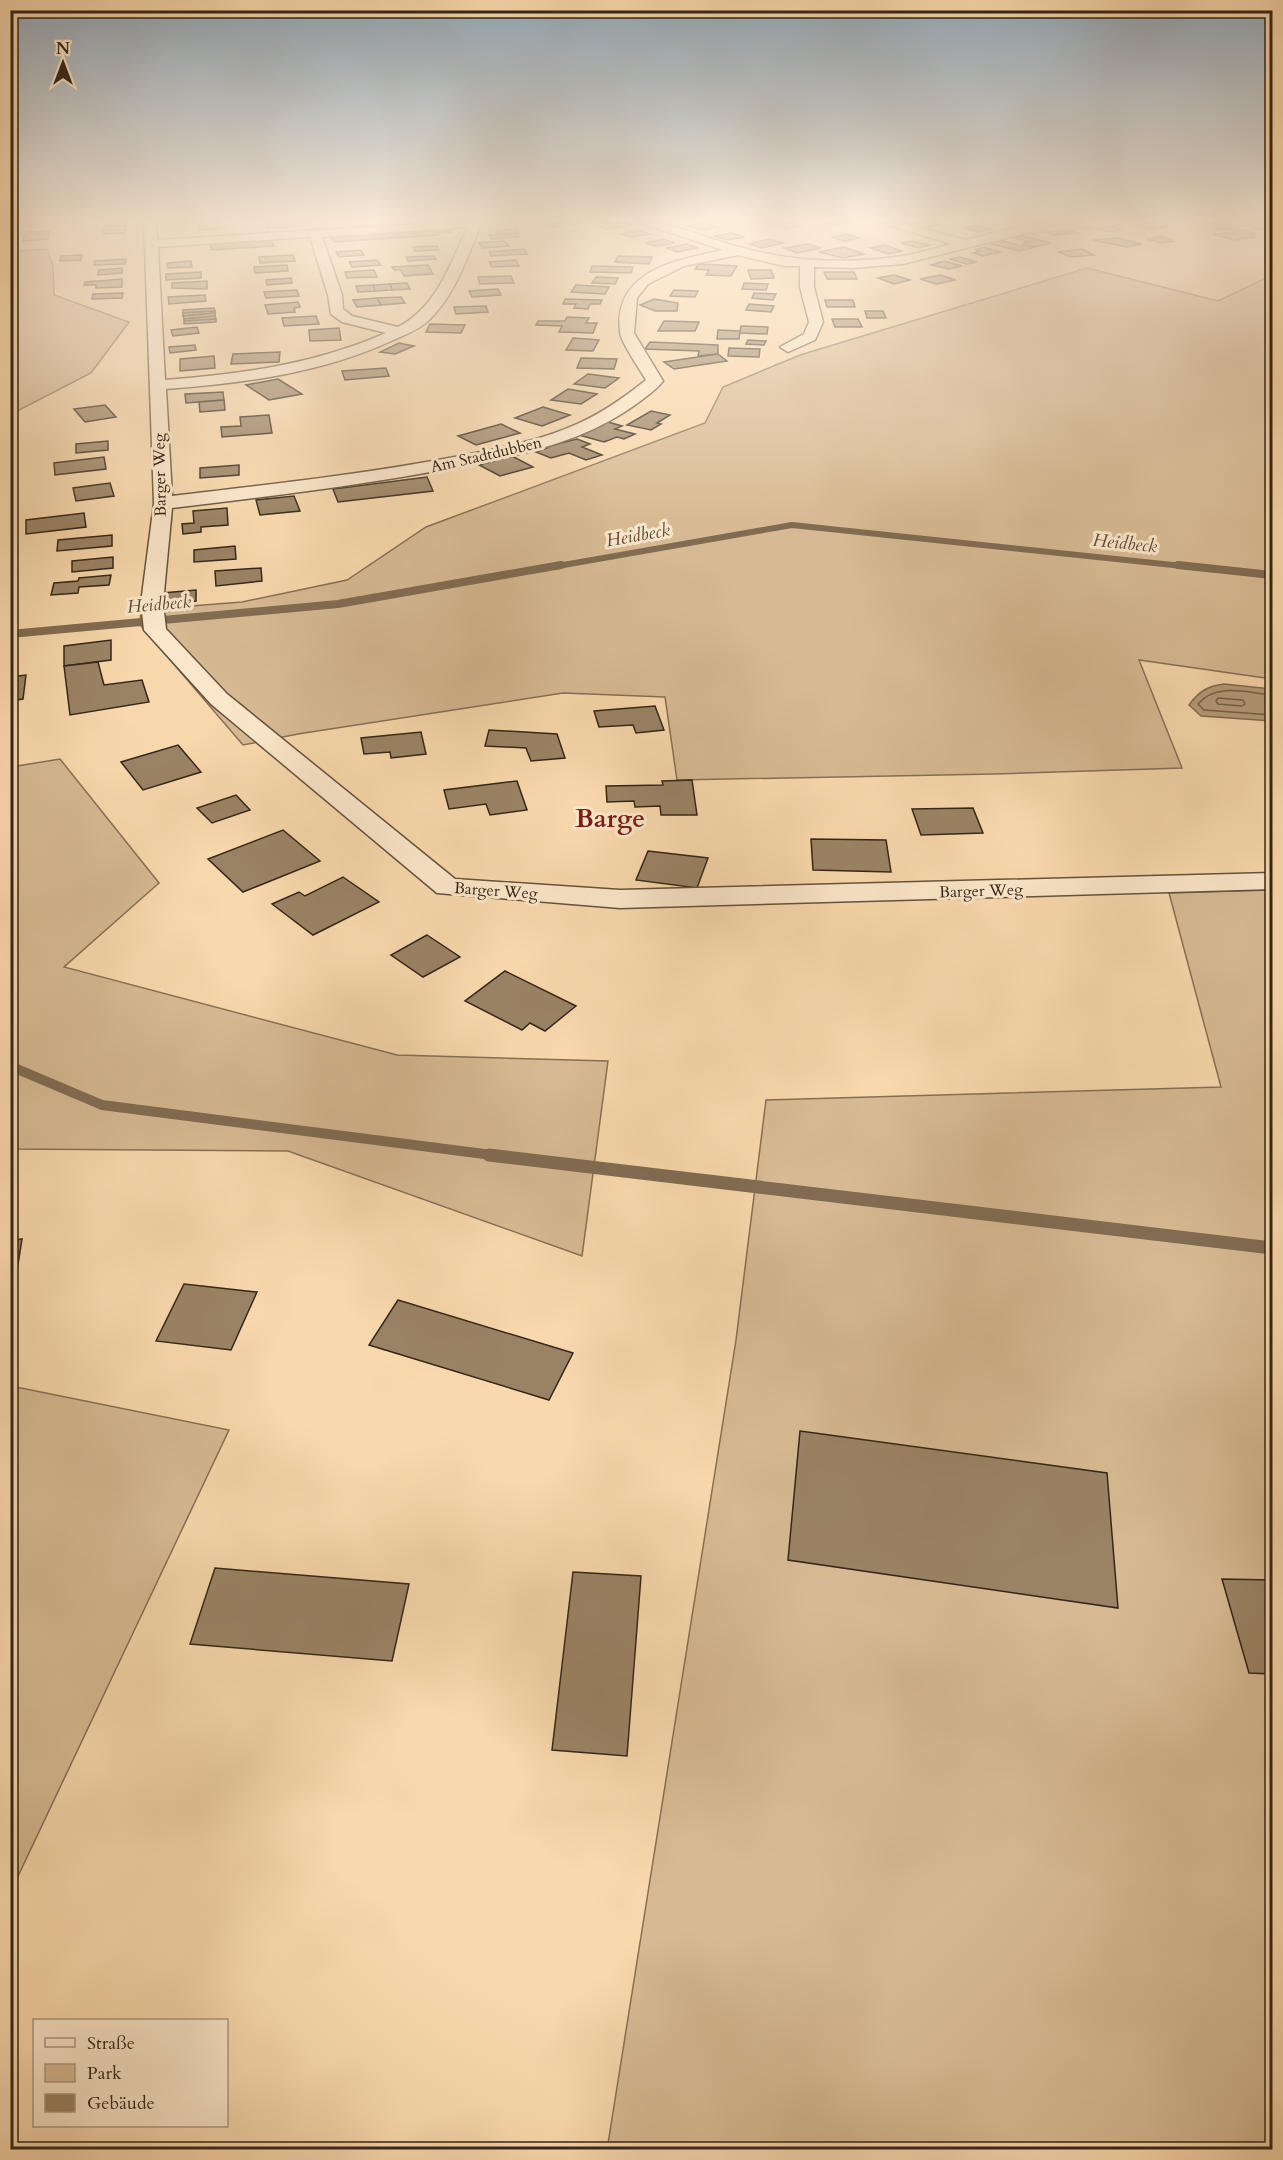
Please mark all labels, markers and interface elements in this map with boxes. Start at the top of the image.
north arrow [33,33,93,93]
text: N [56,38,70,60]
street label: Am Stadtdubben [428,431,544,478]
street label: Barger Weg [148,433,172,517]
water label: Heidbeck [604,518,672,553]
water label: Heidbeck [1092,528,1158,559]
water label: Heidbeck [126,589,192,620]
district label: Barge [575,801,645,836]
street label: Barger Weg [453,877,539,905]
street label: Barger Weg [939,879,1023,903]
legend [33,2019,228,2127]
text: Straße [87,2031,135,2056]
text: Park [87,2061,122,2086]
text: Gebäude [87,2091,155,2116]

